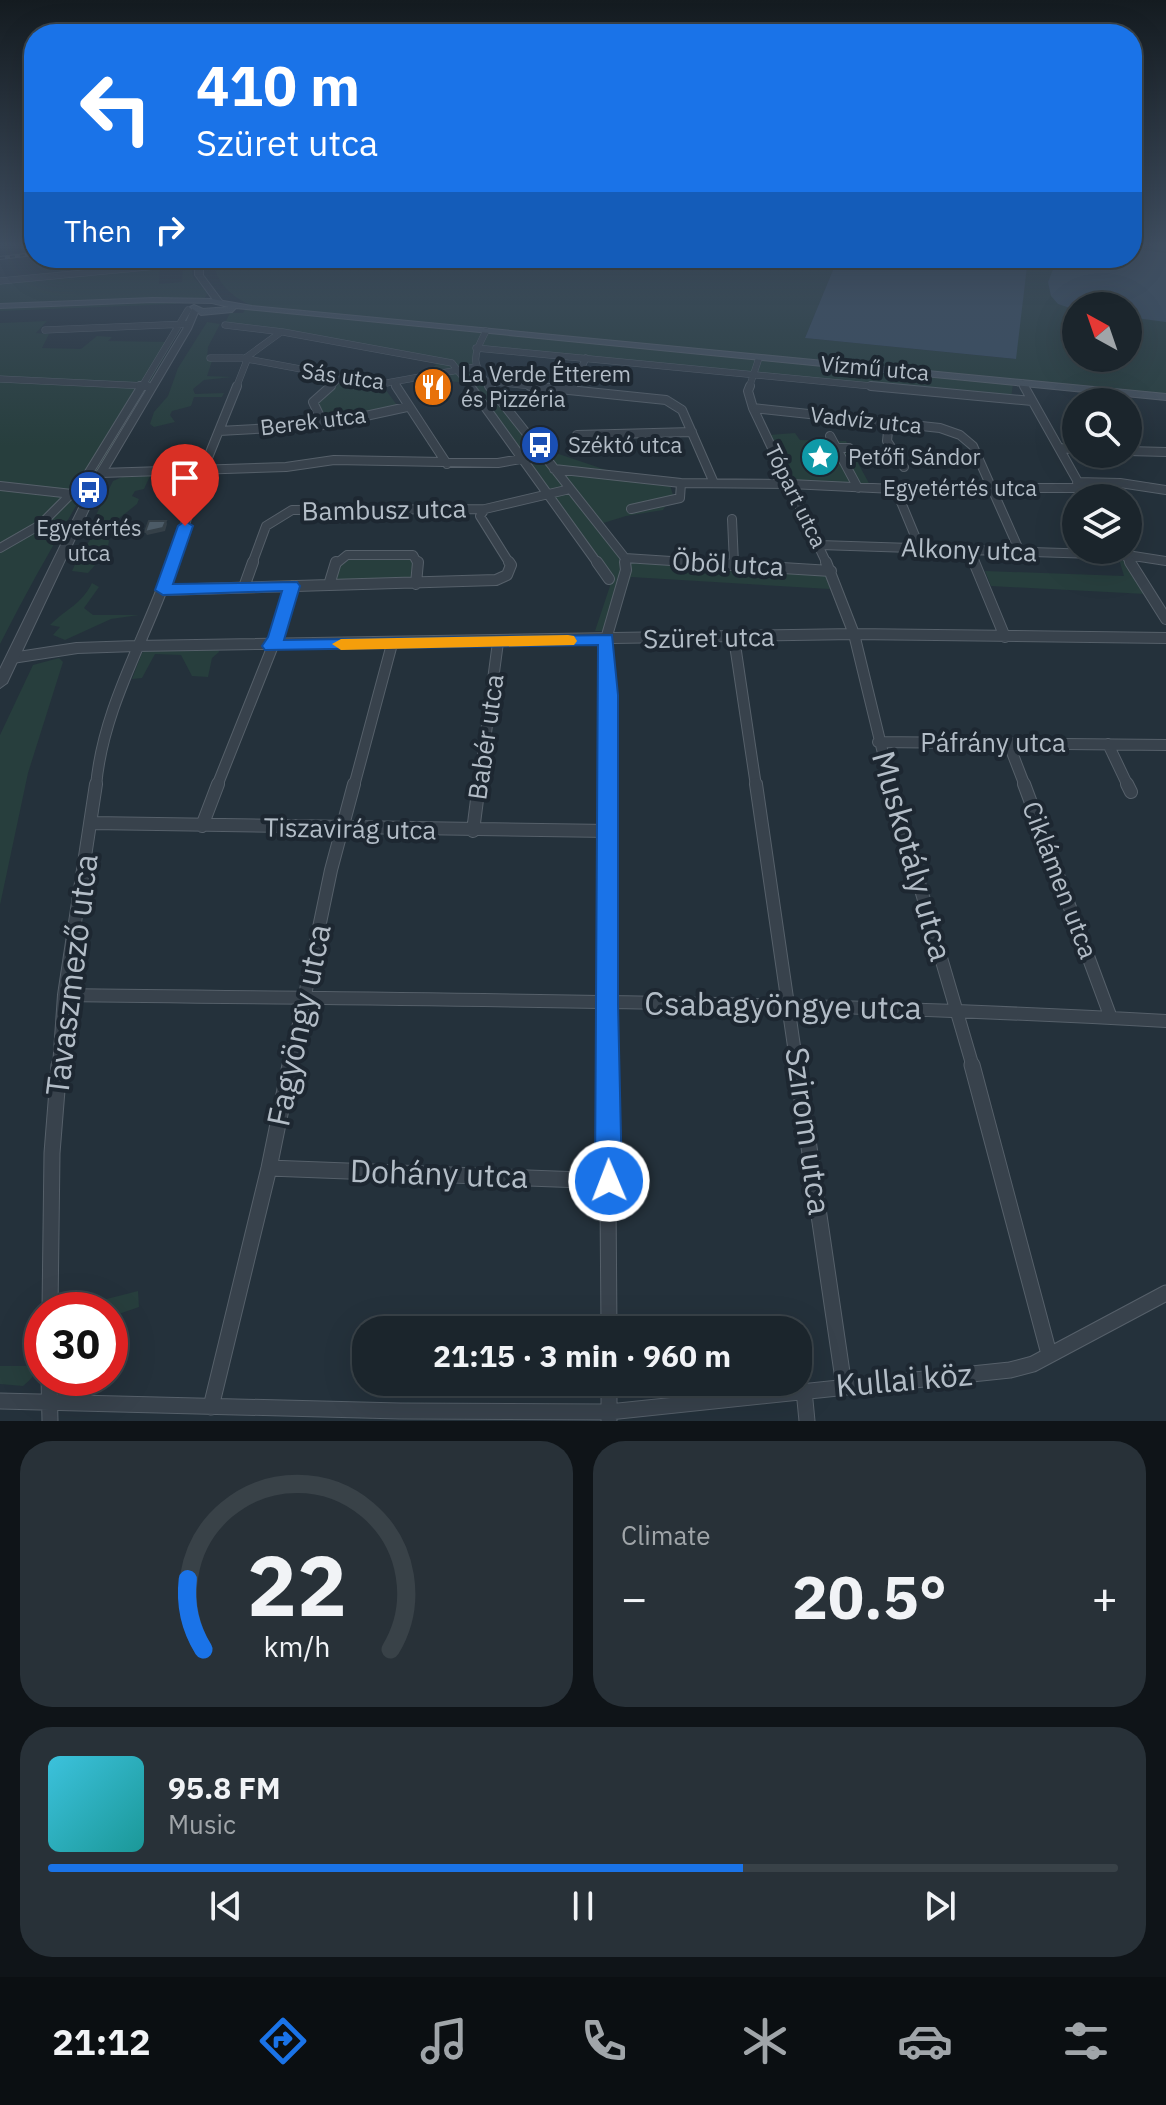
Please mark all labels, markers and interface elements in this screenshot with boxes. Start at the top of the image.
text: 410 m [196,49,360,121]
icon: left [64,56,168,160]
text: Szüret utca [196,119,378,166]
icon: right [148,208,192,252]
text: Then [64,211,132,250]
north arrow [1062,292,1142,372]
map controls [1062,292,1142,564]
street label: Vízmű utca [820,348,931,387]
street label: Sás utca [300,355,387,396]
place label: La Verde Étterem és Pizzéria [461,359,631,413]
restaurant icon: La Verde Étterem és Pizzéria [412,366,454,408]
button: search [1062,388,1142,468]
street label: Vadvíz utca [809,399,923,440]
street label: Berek utca [258,400,368,441]
bus stop icon: Széktó utca [519,424,561,466]
place label: Széktó utca [568,430,683,459]
place icon: Petőfi Sándor [799,436,841,478]
street label: Tópart utca [759,439,834,553]
place label: Petőfi Sándor [848,442,981,471]
pin [151,444,219,526]
icon: arrive [163,456,207,500]
bus stop icon: Egyetértés utca [68,469,110,511]
street label: Egyetértés utca [883,473,1037,502]
button: layers [1062,484,1142,564]
street label: Bambusz utca [301,491,467,527]
place label: Egyetértés utca [36,513,142,567]
street label: Alkony utca [900,530,1038,568]
street label: Öböl utca [671,543,785,583]
street label: Szüret utca [643,619,775,655]
street label: Babér utca [459,672,511,802]
street label: Páfrány utca [920,725,1066,759]
street label: Muskotály utca [863,746,963,966]
street label: Ciklámen utca [1015,796,1107,963]
street label: Tiszavirág utca [263,809,437,847]
street label: Tavaszmező utca [35,852,107,1098]
street label: Fagyöngy utca [256,920,340,1130]
street label: Csabagyöngye utca [644,982,922,1028]
street label: Szirom utca [776,1044,842,1217]
position arrow [567,1139,651,1223]
street label: Dohány utca [349,1149,529,1197]
speed limit sign: 30 [24,1292,128,1396]
text: 21:15 · 3 min · 960 m [433,1336,731,1375]
street label: Kullai köz [834,1352,974,1406]
text: Climate [621,1518,711,1552]
text: 22 [247,1531,346,1639]
text: 20.5° [792,1557,947,1636]
text: − [621,1569,647,1626]
text: + [1092,1569,1118,1626]
text: km/h [263,1628,330,1665]
text: 95.8 FM [168,1768,281,1807]
text: Music [168,1807,236,1841]
icon: previous [204,1884,248,1928]
icon: pause [561,1884,605,1928]
icon: next [918,1884,962,1928]
icon: directions [255,2013,311,2069]
icon: music [416,2013,472,2069]
icon: phone [576,2013,632,2069]
icon: climate [737,2013,793,2069]
icon: car [897,2013,953,2069]
icon: filters [1058,2013,1114,2069]
text: 21:12 [52,2018,151,2065]

